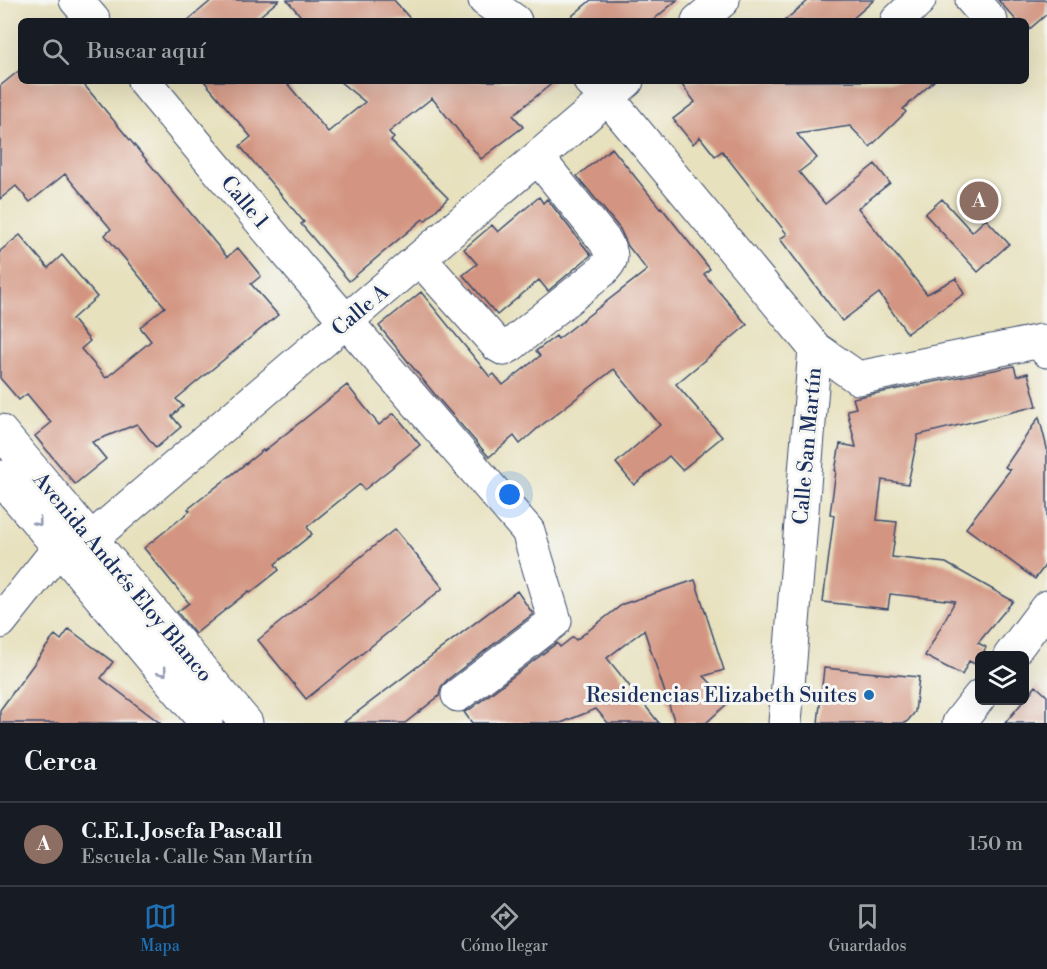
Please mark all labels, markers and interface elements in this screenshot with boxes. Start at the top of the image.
search box [18,18,1029,84]
icon: search [39,35,72,68]
text: Buscar aquí [87,38,205,65]
street label: Calle 1 [215,171,274,235]
pin: A [960,178,998,224]
street label: Calle A [327,279,395,342]
street label: Calle San Martín [788,366,828,526]
street label: Avenida Andrés Eloy Blanco [26,467,218,688]
your location [495,480,524,509]
one-way arrow [30,515,41,526]
map controls [975,651,1029,705]
button: layers [975,651,1029,705]
one-way arrow [156,665,167,676]
place label: Residencias Elizabeth Suites [586,683,857,709]
marker: Residencias Elizabeth Suites [862,688,876,702]
text: Cerca [24,746,97,778]
text: C.E.I. Josefa Pascall [81,818,282,845]
text: A [36,832,51,857]
text: 150 m [968,832,1023,857]
text: Escuela · Calle San Martín [81,845,313,870]
tab: Mapa [140,900,180,956]
tab: Cómo llegar [461,900,548,956]
tab: Guardados [829,900,907,956]

